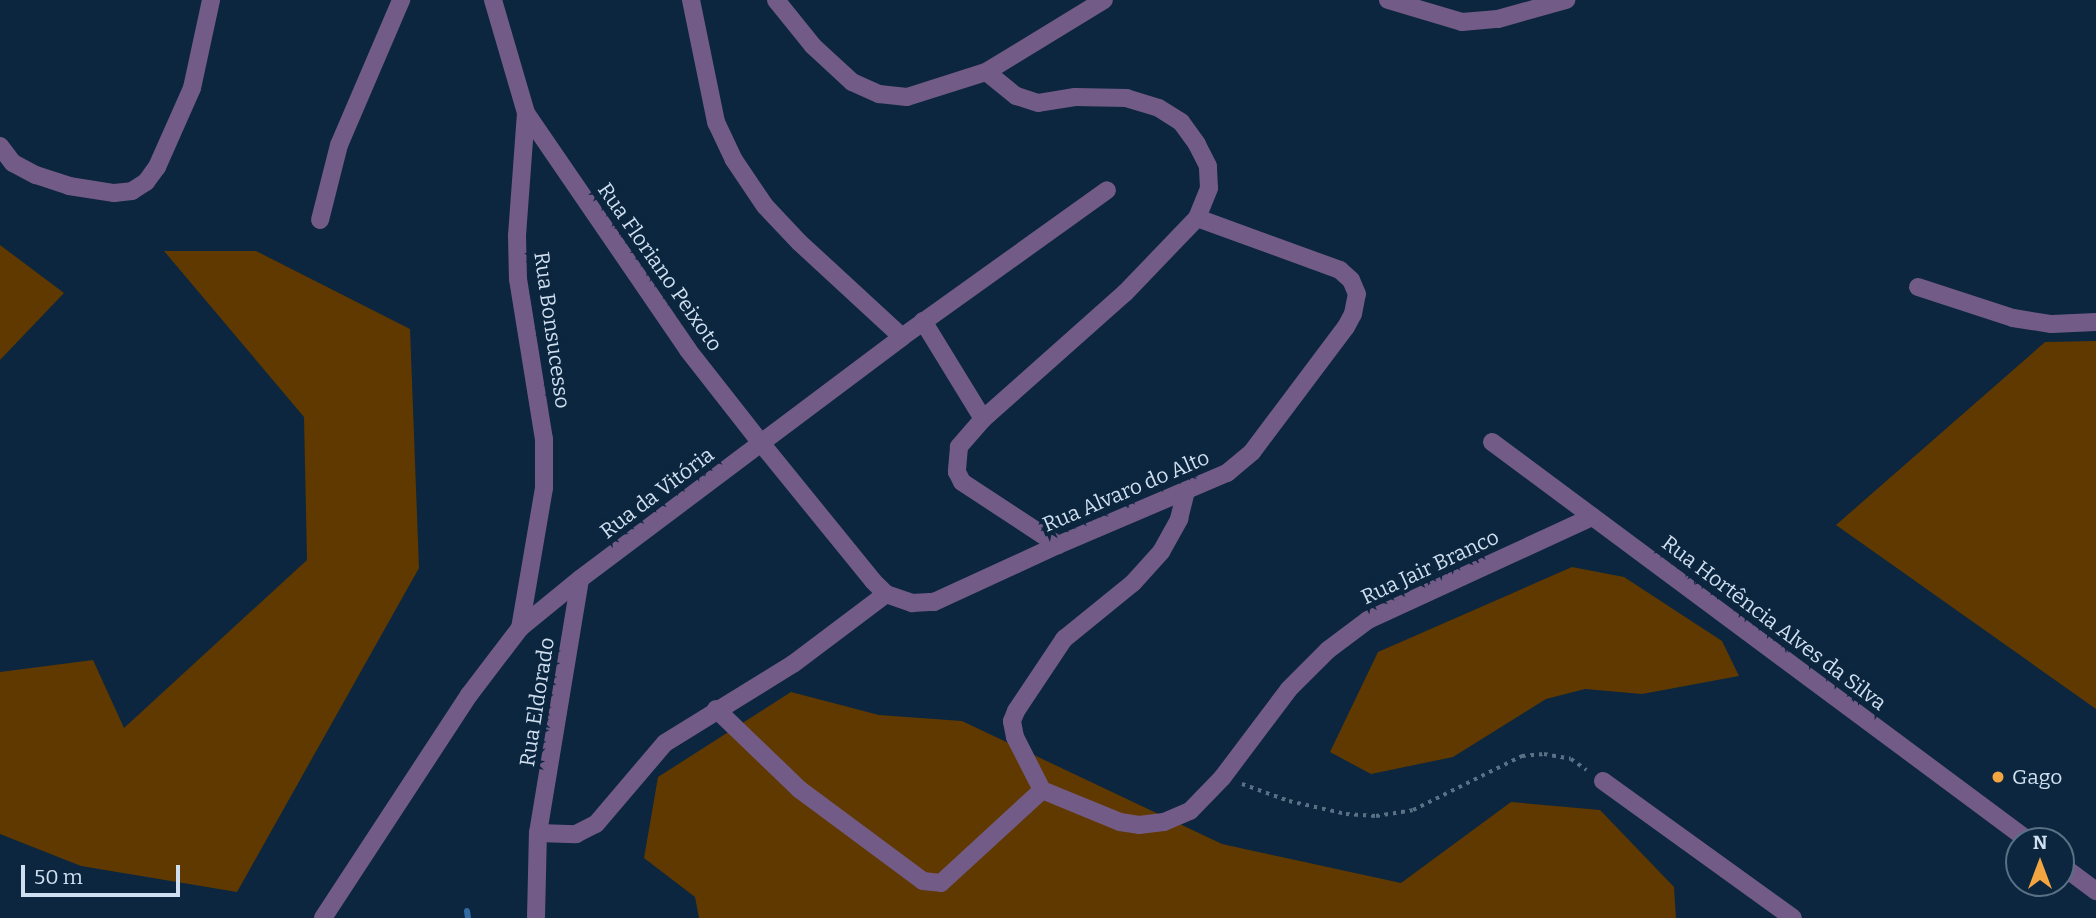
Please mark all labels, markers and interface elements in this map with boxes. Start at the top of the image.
street label: Rua Floriano Peixoto [592,178,728,356]
street label: Rua Bonsucesso [529,250,575,410]
street label: Rua da Vitória [595,442,719,544]
street label: Rua Alvaro do Alto [1039,445,1213,537]
street label: Rua Jair Branco [1357,524,1503,610]
street label: Rua Hortência Alves da Silva [1657,530,1891,716]
street label: Rua Eldorado [514,636,560,768]
place label: Gago [2012,764,2062,790]
marker: Gago [1990,769,2006,785]
north arrow [2005,827,2075,897]
text: N [2033,831,2047,854]
scale bar [24,852,184,896]
text: 50 m [34,864,83,890]

